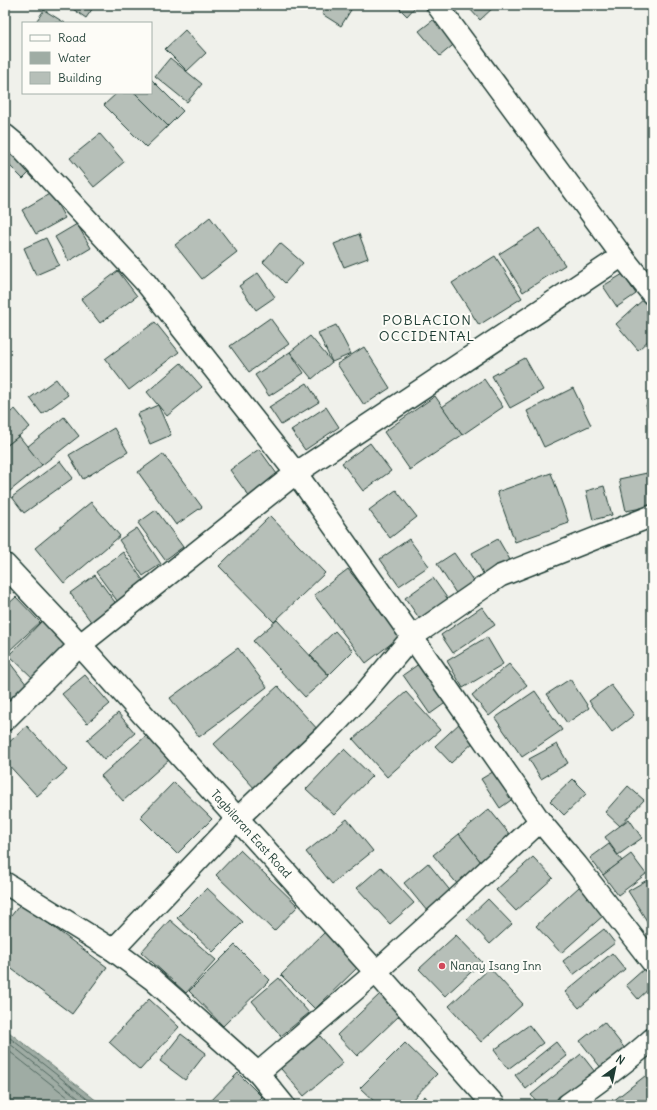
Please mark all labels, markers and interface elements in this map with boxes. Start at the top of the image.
legend [22,22,152,94]
text: Road [58,30,86,45]
text: Water [58,50,91,65]
text: Building [58,70,102,85]
district label: POBLACION OCCIDENTAL [379,311,475,345]
street label: Tagbilaran East Road [208,786,295,881]
place label: Nanay Isang Inn [450,958,542,973]
marker: Nanay Isang Inn [437,961,447,971]
north arrow [595,1048,635,1088]
text: N [613,1052,627,1068]

